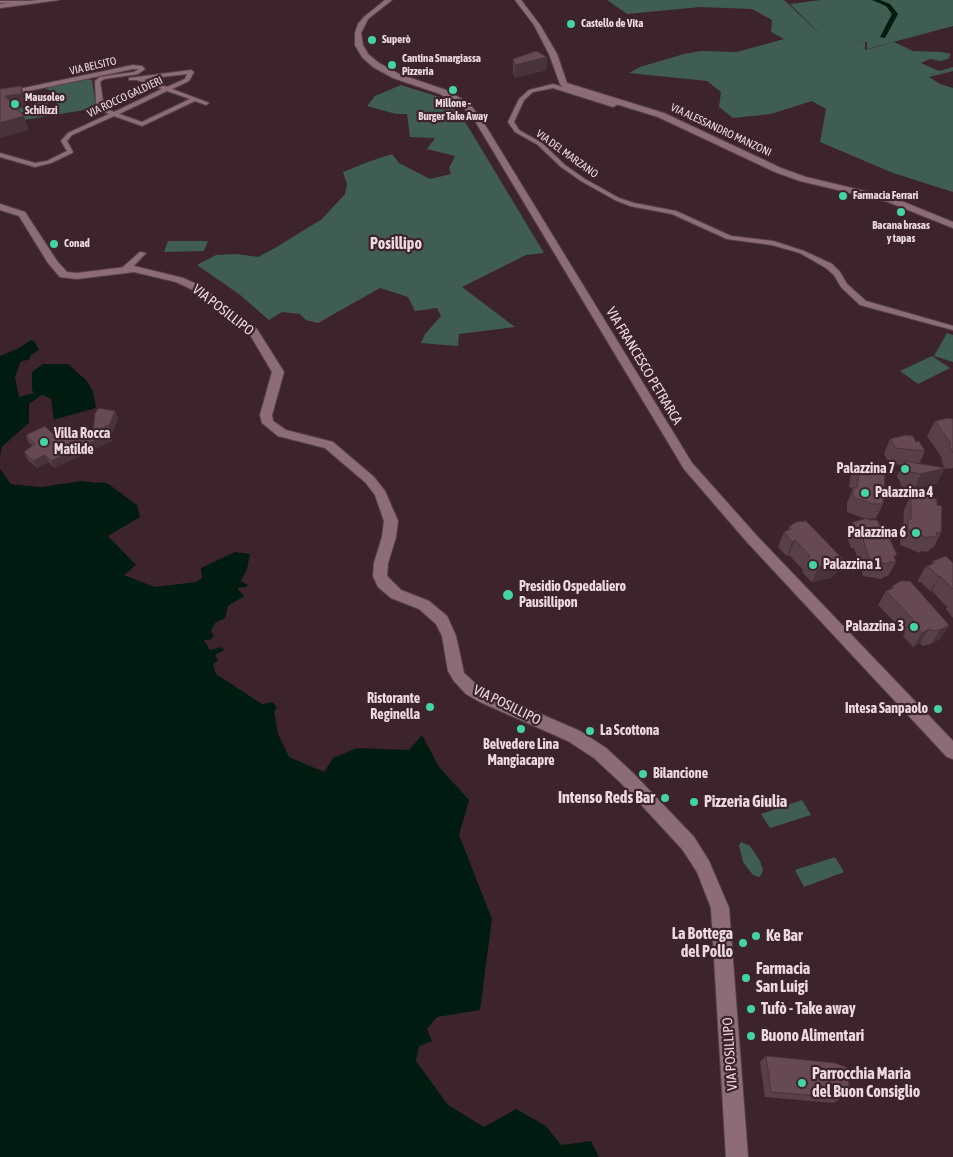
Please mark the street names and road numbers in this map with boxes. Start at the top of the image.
street label: VIA BELSITO [68,54,118,78]
street label: VIA ROCCO GALDIERI [85,74,165,120]
street label: VIA ALESSANDRO MANZONI [668,101,774,159]
street label: VIA DEL MARZANO [534,127,600,181]
street label: VIA POSILLIPO [189,281,257,339]
street label: VIA FRANCESCO PETRARCA [602,304,686,428]
street label: VIA POSILLIPO [470,681,544,729]
street label: VIA POSILLIPO [719,1017,741,1091]

